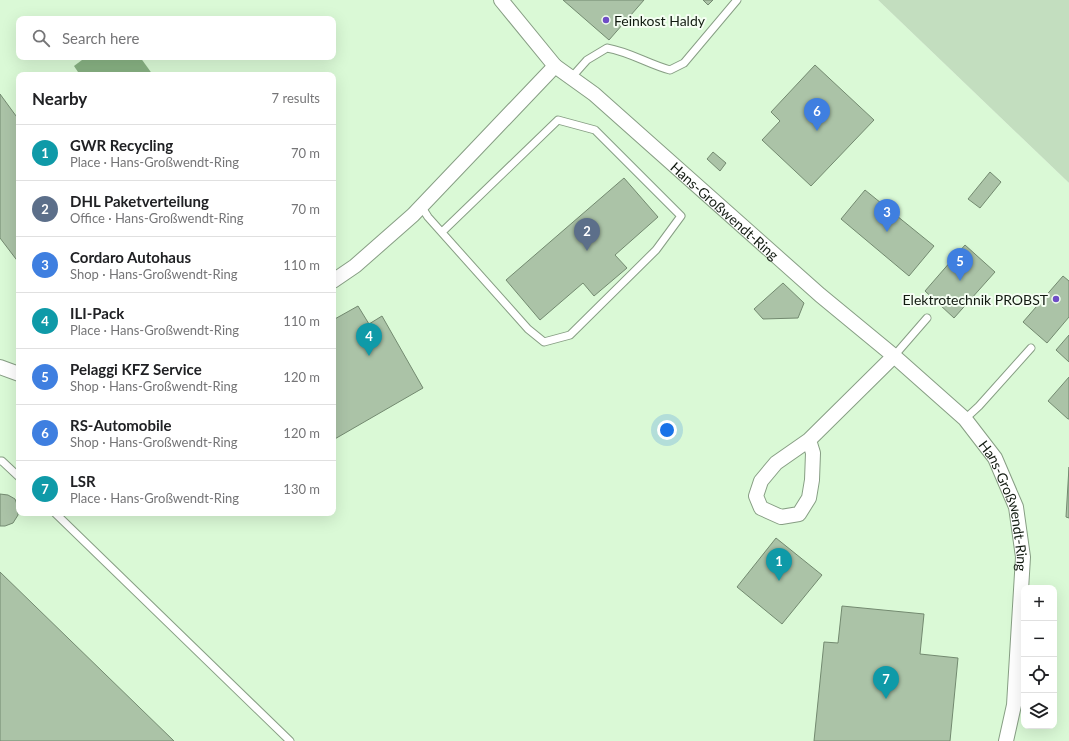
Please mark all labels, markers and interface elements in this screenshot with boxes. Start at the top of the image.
place label: Feinkost Haldy [614,12,706,29]
marker: Feinkost Haldy [601,15,611,25]
search box [16,16,336,60]
icon: search [30,27,52,49]
text: Search here [62,29,139,47]
text: Nearby [32,88,87,109]
text: 7 results [272,90,320,106]
pin: 6 [804,98,830,131]
text: GWR Recycling [70,136,173,154]
text: 1 [41,145,49,161]
text: 70 m [291,145,320,161]
text: Place · Hans-Großwendt-Ring [70,154,239,170]
street label: Hans-Großwendt-Ring [667,158,782,263]
text: DHL Paketverteilung [70,192,209,210]
pin: 3 [874,199,900,232]
text: 2 [41,201,49,217]
text: 70 m [291,201,320,217]
text: Office · Hans-Großwendt-Ring [70,210,244,226]
pin: 2 [574,218,600,251]
text: Cordaro Autohaus [70,248,191,266]
pin: 5 [947,248,973,281]
text: 3 [41,257,49,273]
text: 110 m [283,257,320,273]
text: Shop · Hans-Großwendt-Ring [70,266,238,282]
place label: Elektrotechnik PROBST [903,291,1049,308]
marker: Elektrotechnik PROBST [1051,294,1061,304]
text: ILI-Pack [70,304,124,322]
text: 4 [41,313,49,329]
text: 110 m [283,313,320,329]
text: Place · Hans-Großwendt-Ring [70,322,239,338]
pin: 4 [356,323,382,356]
text: Pelaggi KFZ Service [70,360,202,378]
text: 5 [41,369,49,385]
text: 120 m [283,369,320,385]
text: Shop · Hans-Großwendt-Ring [70,378,238,394]
text: RS-Automobile [70,416,172,434]
your location [657,420,677,440]
text: 6 [41,425,49,441]
text: 120 m [283,425,320,441]
text: Shop · Hans-Großwendt-Ring [70,434,238,450]
street label: Hans-Großwendt-Ring [976,437,1032,572]
text: LSR [70,472,96,490]
text: 7 [41,481,49,497]
text: 130 m [283,481,320,497]
text: Place · Hans-Großwendt-Ring [70,490,239,506]
pin: 1 [766,548,792,581]
map controls [1021,585,1057,729]
button: + [1021,585,1057,621]
button: − [1021,621,1057,657]
button: locate [1021,657,1057,693]
pin: 7 [873,666,899,699]
button: layers [1021,693,1057,729]

